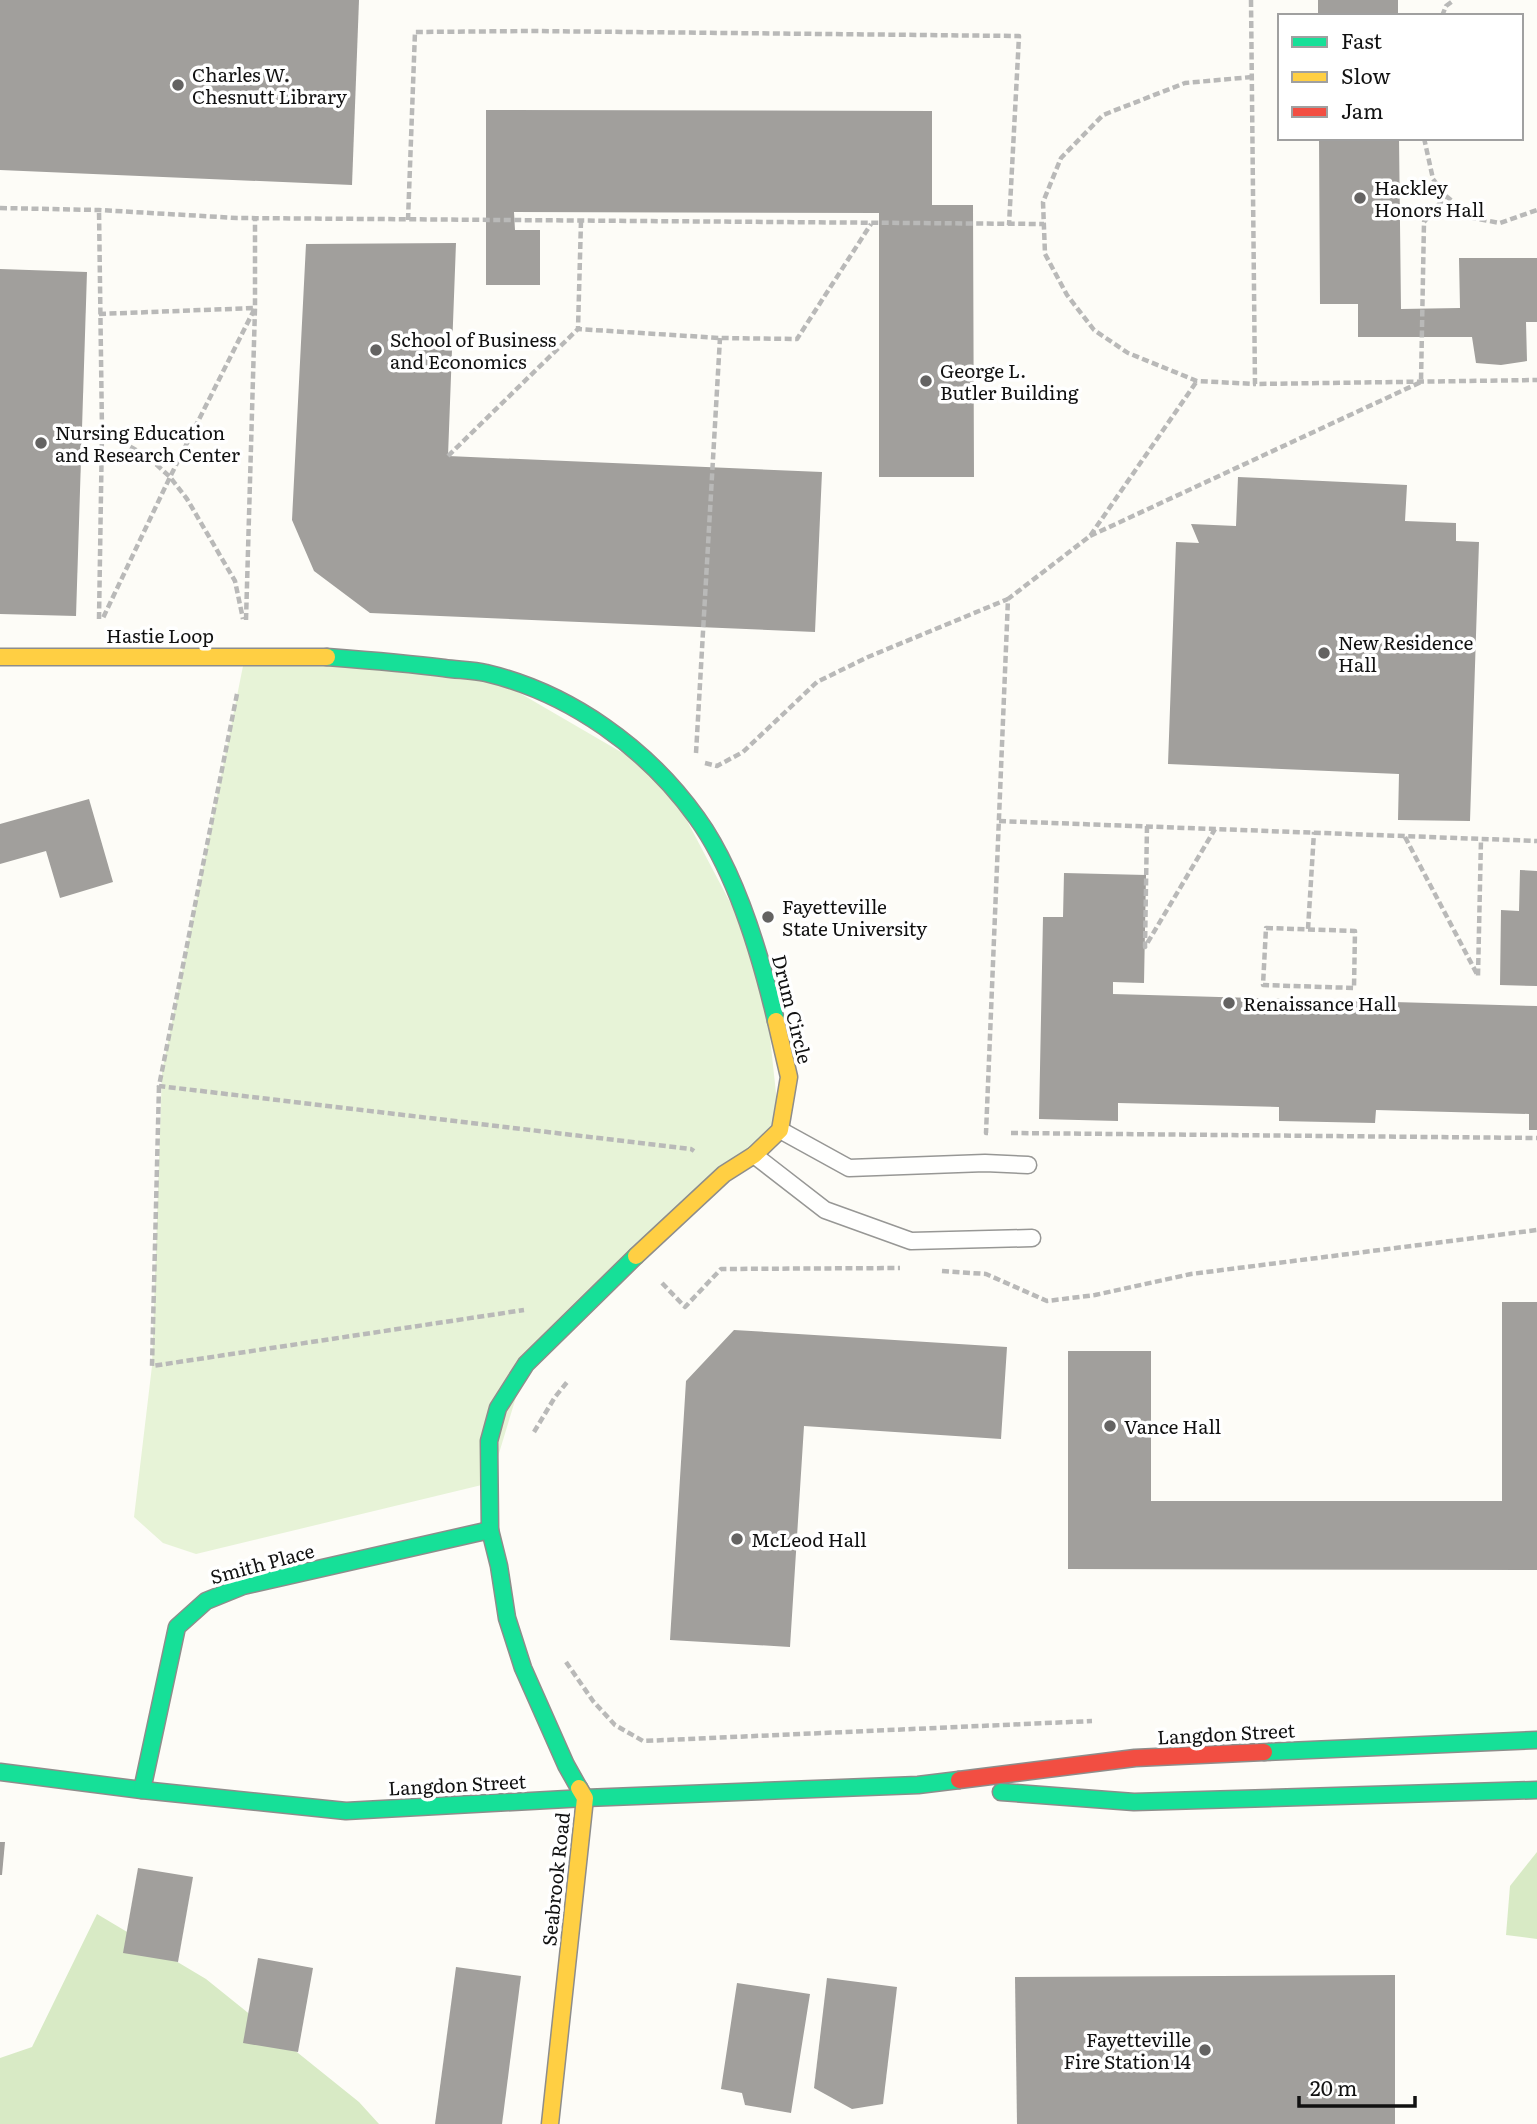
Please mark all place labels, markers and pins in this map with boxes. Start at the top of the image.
place label: Charles W. Chesnutt Library [192,60,347,110]
marker: Charles W. Chesnutt Library [170,77,186,93]
place label: Hackley Honors Hall [1374,173,1484,223]
marker: Hackley Honors Hall [1352,190,1368,206]
place label: School of Business and Economics [390,325,557,375]
marker: School of Business and Economics [368,342,384,358]
place label: George L. Butler Building [940,356,1079,406]
marker: George L. Butler Building [918,373,934,389]
place label: Nursing Education and Research Center [55,418,240,468]
marker: Nursing Education and Research Center [33,435,49,451]
place label: New Residence Hall [1338,628,1473,678]
marker: New Residence Hall [1316,645,1332,661]
place label: Fayetteville State University [782,892,927,942]
marker: Fayetteville State University [760,909,776,925]
place label: Renaissance Hall [1243,989,1397,1017]
marker: Renaissance Hall [1221,995,1237,1011]
place label: Vance Hall [1124,1412,1221,1440]
marker: Vance Hall [1102,1418,1118,1434]
place label: McLeod Hall [751,1525,867,1553]
marker: McLeod Hall [729,1531,745,1547]
place label: Fayetteville Fire Station 14 [1064,2025,1192,2075]
marker: Fayetteville Fire Station 14 [1197,2042,1213,2058]

